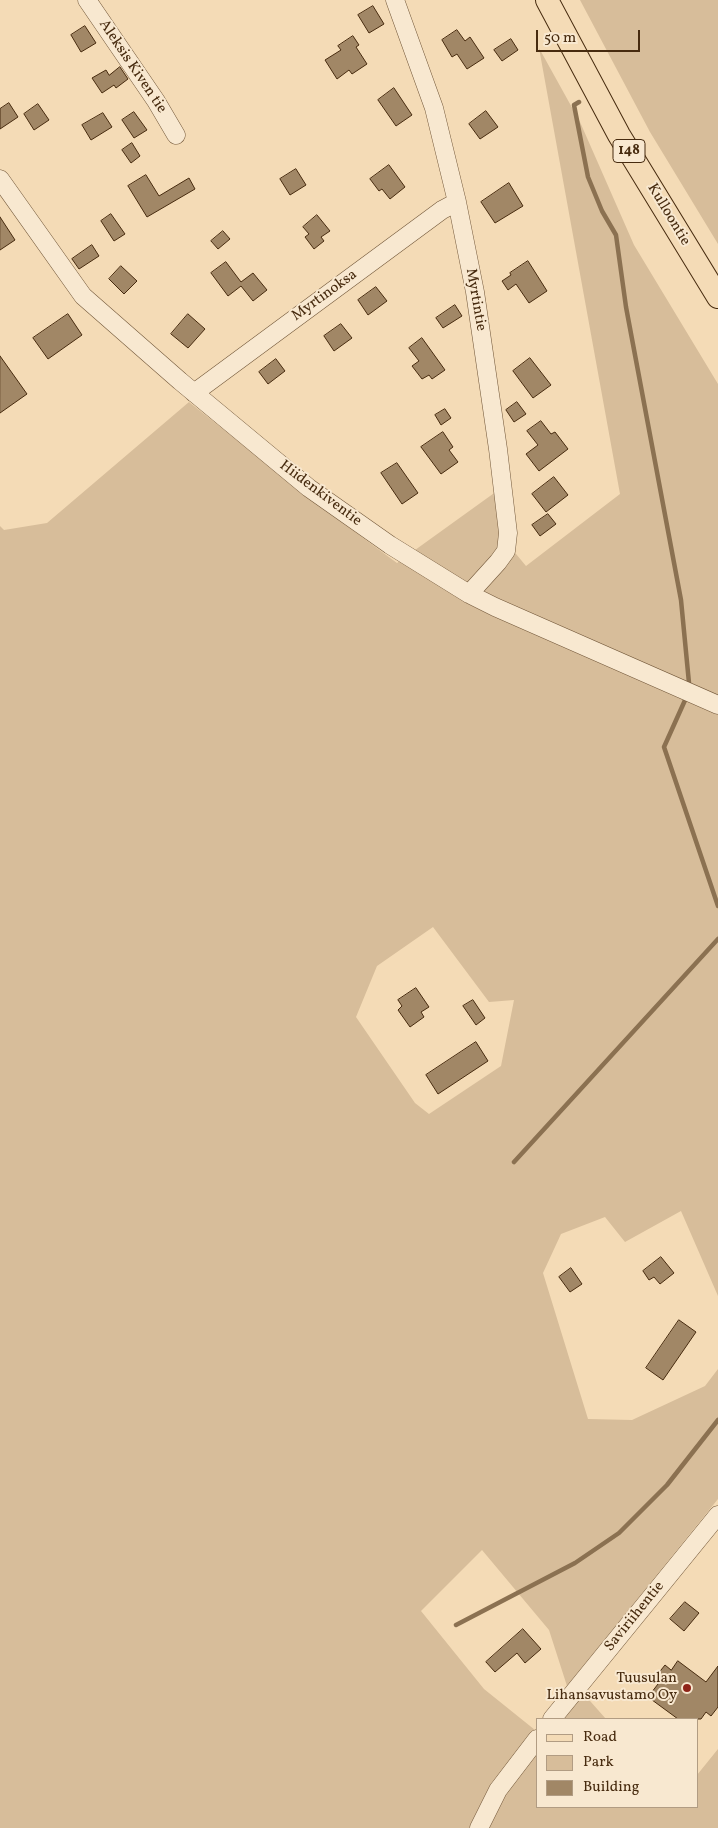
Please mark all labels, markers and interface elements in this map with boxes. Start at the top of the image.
street label: Aleksis Kiven tie [94,17,170,117]
scale bar [538,20,642,52]
text: 50 m [544,28,576,49]
road number: 148 [613,140,645,162]
street label: Kulloontie [642,181,694,249]
street label: Myrtinoksa [289,266,361,326]
street label: Myrtintie [461,267,489,333]
street label: Hiidenkiventie [275,457,365,531]
street label: Saviriihentie [601,1578,669,1656]
place label: Tuusulan Lihansavustamo Oy [546,1670,677,1705]
marker: Tuusulan Lihansavustamo Oy [681,1682,693,1694]
legend [536,1718,698,1808]
text: Road [583,1727,617,1748]
text: Park [583,1752,614,1773]
text: Building [583,1777,639,1798]

